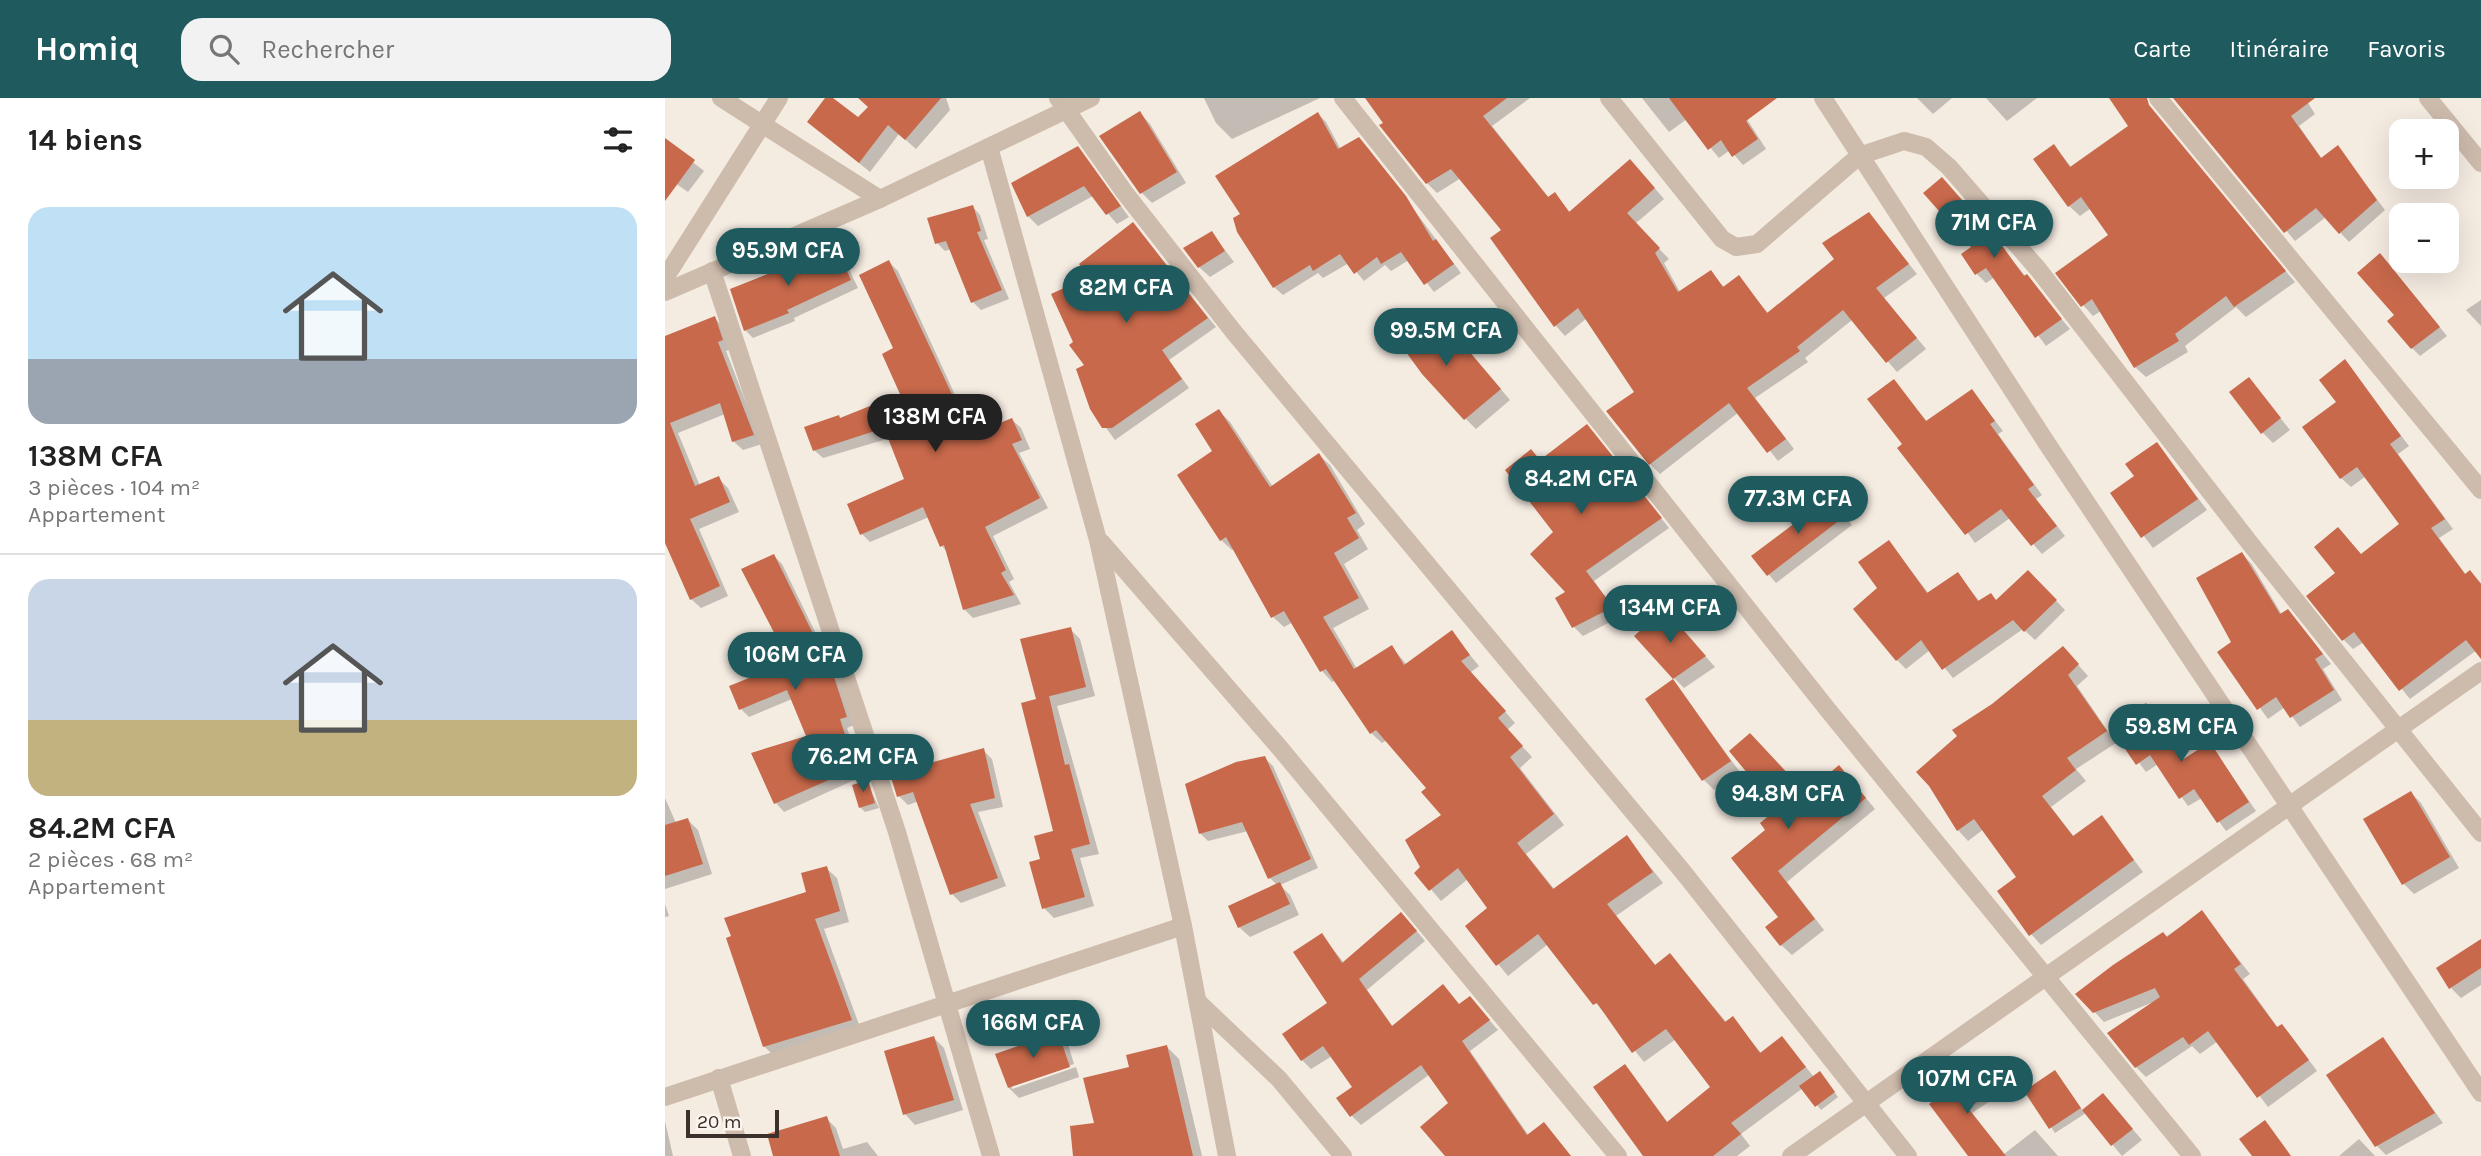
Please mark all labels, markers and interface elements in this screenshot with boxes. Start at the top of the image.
search box [181,18,671,81]
text: Homiq [35,30,139,68]
icon: search [205,30,243,68]
text: Rechercher [261,34,394,65]
text: Carte [2133,35,2191,63]
text: Itinéraire [2229,35,2329,63]
text: Favoris [2367,35,2446,63]
map controls [2389,119,2459,273]
button: + [2389,119,2459,189]
icon: filters [599,121,637,159]
text: 14 biens [28,122,143,158]
pin: 71M CFA [1929,200,2059,260]
button: − [2389,203,2459,273]
text: 71M CFA [1951,209,2037,236]
pin: 95.9M CFA [708,228,868,288]
text: 95.9M CFA [732,237,844,264]
icon: home [270,253,396,379]
pin: 82M CFA [1061,266,1191,325]
text: 82M CFA [1079,274,1173,301]
pin: 99.5M CFA [1366,308,1526,368]
text: 99.5M CFA [1390,317,1502,344]
pin: 138M CFA [863,394,1007,454]
text: 138M CFA [883,403,987,430]
text: 138M CFA [28,438,163,474]
pin: 84.2M CFA [1501,456,1661,516]
text: 84.2M CFA [1524,465,1638,492]
text: 3 pièces · 104 m² [28,474,200,501]
pin: 77.3M CFA [1718,476,1878,536]
text: 77.3M CFA [1744,485,1852,512]
text: Appartement [28,501,165,528]
pin: 134M CFA [1598,586,1742,645]
text: 134M CFA [1619,594,1721,621]
icon: home [270,625,396,751]
pin: 106M CFA [723,632,867,692]
text: 106M CFA [744,641,846,668]
pin: 59.8M CFA [2101,704,2261,764]
text: 59.8M CFA [2124,713,2238,740]
pin: 76.2M CFA [783,734,943,794]
text: 76.2M CFA [808,743,918,770]
pin: 94.8M CFA [1708,772,1868,831]
text: 94.8M CFA [1731,780,1845,807]
text: 84.2M CFA [28,810,176,846]
text: 2 pièces · 68 m² [28,846,193,873]
text: Appartement [28,873,165,900]
pin: 166M CFA [961,1000,1105,1060]
text: 166M CFA [982,1009,1084,1036]
pin: 107M CFA [1895,1056,2039,1116]
text: 107M CFA [1917,1065,2017,1092]
scale bar [686,1107,779,1139]
text: 20 m [697,1111,742,1133]

